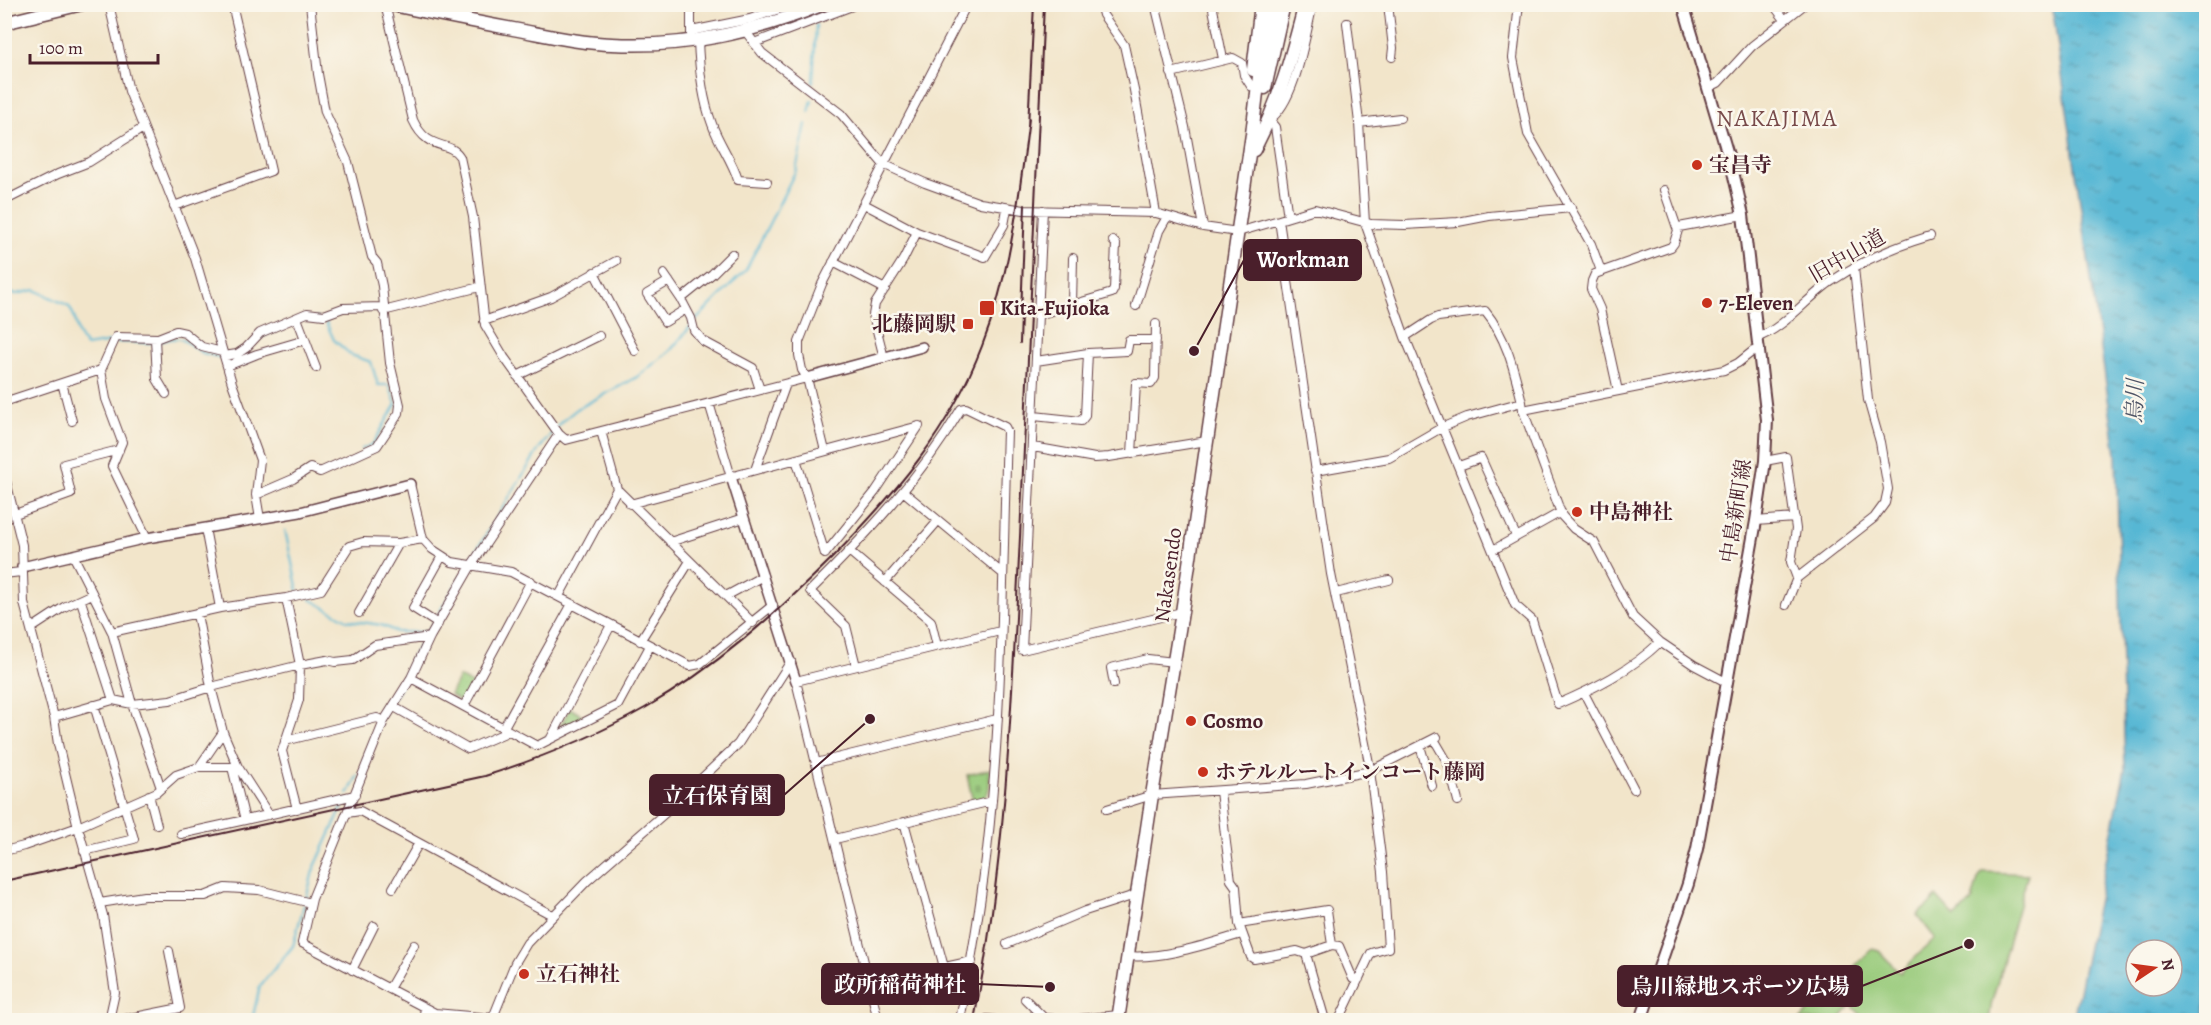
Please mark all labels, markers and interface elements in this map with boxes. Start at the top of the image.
scale bar [30,27,158,65]
text: 100 m [39,36,83,60]
district label: NAKAJIMA [1716,102,1838,134]
place label: 宝昌寺 [1709,151,1772,179]
marker: 宝昌寺 [1690,158,1704,172]
street label: 旧中山道 [1804,223,1890,289]
callout: Workman [1244,240,1361,280]
text: Workman [1256,245,1349,275]
place label: 7-Eleven [1719,289,1794,317]
place label: Kita-Fujioka [1000,294,1110,322]
marker: 7-Eleven [1700,296,1714,310]
marker: Kita-Fujioka [978,299,996,317]
place label: 北藤岡駅 [872,310,956,338]
marker: 北藤岡駅 [961,317,975,331]
water label: 烏川 [2119,376,2151,424]
street label: 中島新町線 [1714,457,1758,565]
place label: 中島神社 [1589,498,1673,526]
marker: 中島神社 [1570,505,1584,519]
street label: Nakasendo [1147,526,1189,624]
place label: Cosmo [1203,707,1264,735]
marker: Cosmo [1184,714,1198,728]
place label: ホテルルートインコート藤岡 [1215,758,1485,786]
marker: ホテルルートインコート藤岡 [1196,765,1210,779]
callout: 立石保育園 [650,775,784,815]
text: 立石保育園 [662,781,772,811]
north arrow [2124,938,2184,998]
text: N [2156,957,2180,973]
place label: 立石神社 [536,960,620,988]
callout: 政所稲荷神社 [822,964,978,1004]
callout: 烏川緑地スポーツ広場 [1618,966,1862,1006]
marker: 立石神社 [517,967,531,981]
text: 政所稲荷神社 [834,970,966,1000]
text: 烏川緑地スポーツ広場 [1630,972,1850,1002]

